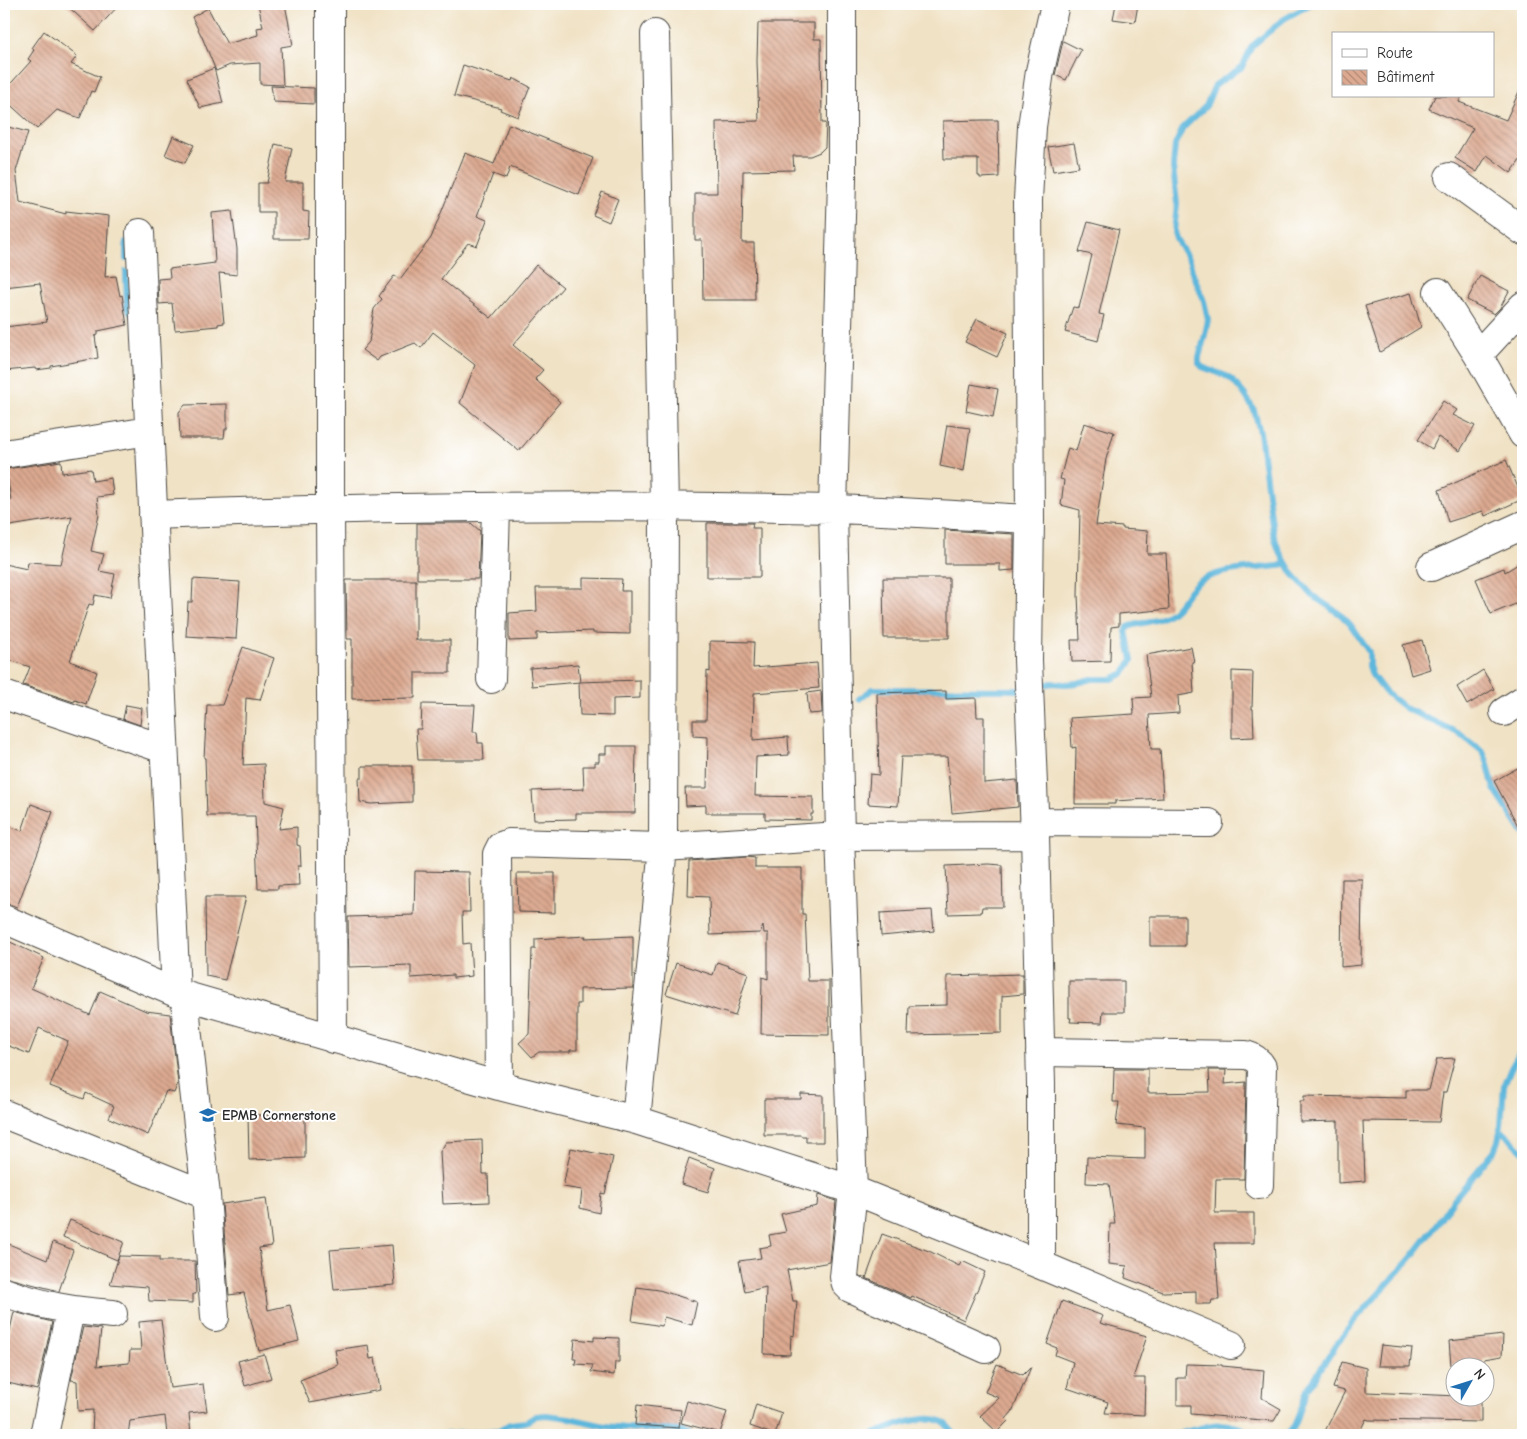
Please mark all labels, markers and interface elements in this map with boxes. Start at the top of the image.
legend [1332,32,1494,98]
text: Route [1377,44,1413,62]
text: Bâtiment [1377,68,1435,86]
school or university icon: EPMB Cornerstone [198,1105,218,1125]
place label: EPMB Cornerstone [222,1107,336,1124]
north arrow [1444,1356,1494,1406]
text: N [1470,1365,1489,1383]

